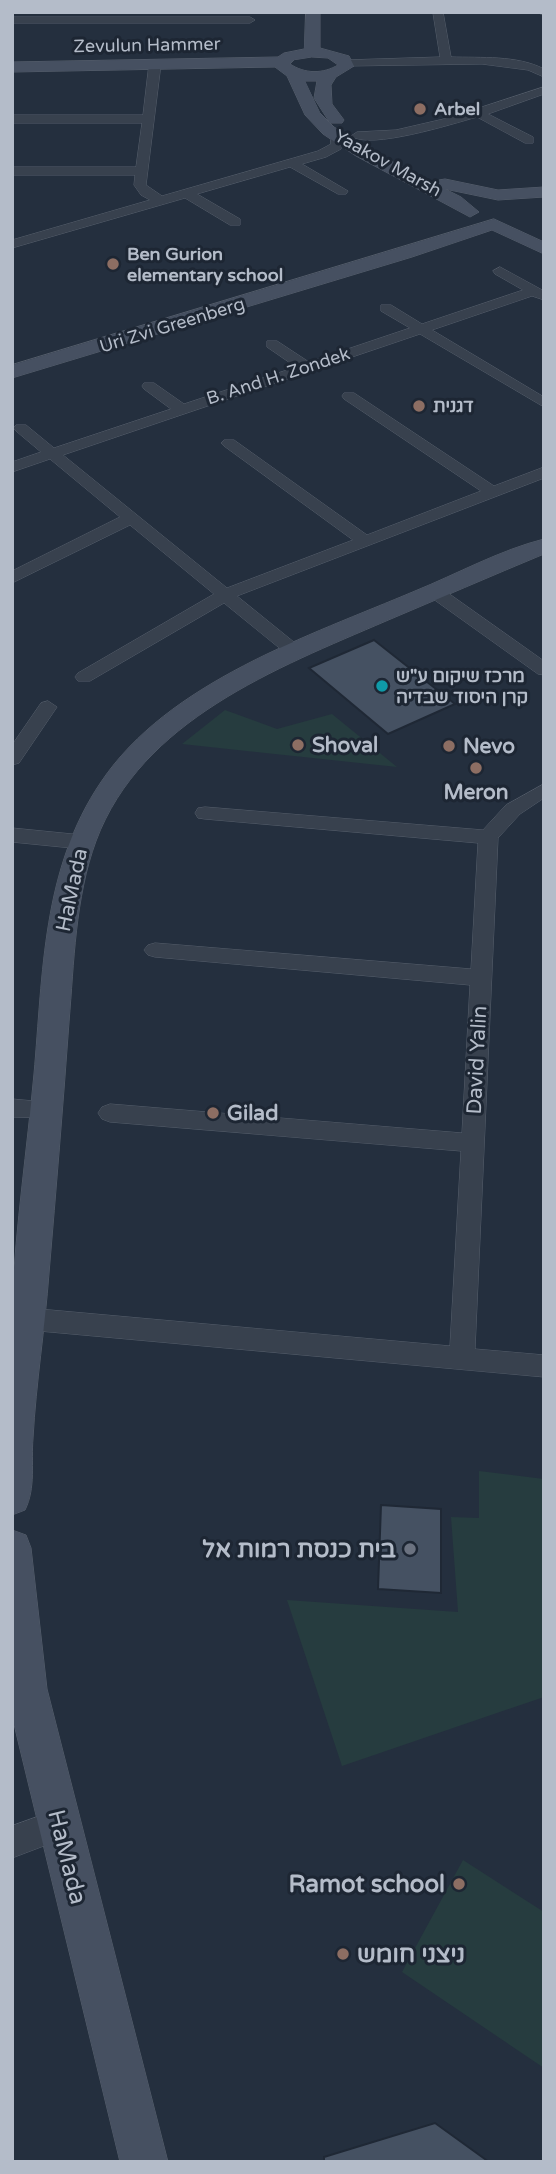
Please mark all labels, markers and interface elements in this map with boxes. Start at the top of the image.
street label: Zevulun Hammer [73,33,221,57]
place label: Arbel [434,98,480,120]
marker: Arbel [412,101,428,117]
street label: Yaakov Marsh [331,125,445,201]
place label: Ben Gurion elementary school [127,243,283,286]
marker: Ben Gurion elementary school [105,256,121,272]
street label: Uri Zvi Greenberg [97,292,247,358]
street label: B. And H. Zondek [203,342,353,410]
place label: דגנית [433,395,474,417]
marker: דגנית [411,398,427,414]
place label: מרכז שיקום ע"ש קרן היסוד שבדיה [396,665,528,708]
marker: מרכז שיקום ע"ש קרן היסוד שבדיה [374,678,390,694]
place label: Shoval [312,733,378,758]
place label: Nevo [463,734,515,759]
marker: Shoval [290,737,306,753]
marker: Nevo [441,738,457,754]
marker: Meron [468,760,484,776]
place label: Meron [443,780,509,805]
street label: HaMada [51,846,93,934]
street label: David Yalin [462,1005,492,1115]
place label: Gilad [227,1101,278,1126]
marker: Gilad [205,1105,221,1121]
place label: בית כנסת רמות אל [202,1535,397,1564]
marker: בית כנסת רמות אל [402,1541,418,1557]
street label: HaMada [41,1807,93,1907]
place label: Ramot school [288,1870,445,1899]
marker: Ramot school [451,1876,467,1892]
place label: ניצני חומש [357,1940,465,1969]
marker: ניצני חומש [335,1946,351,1962]

